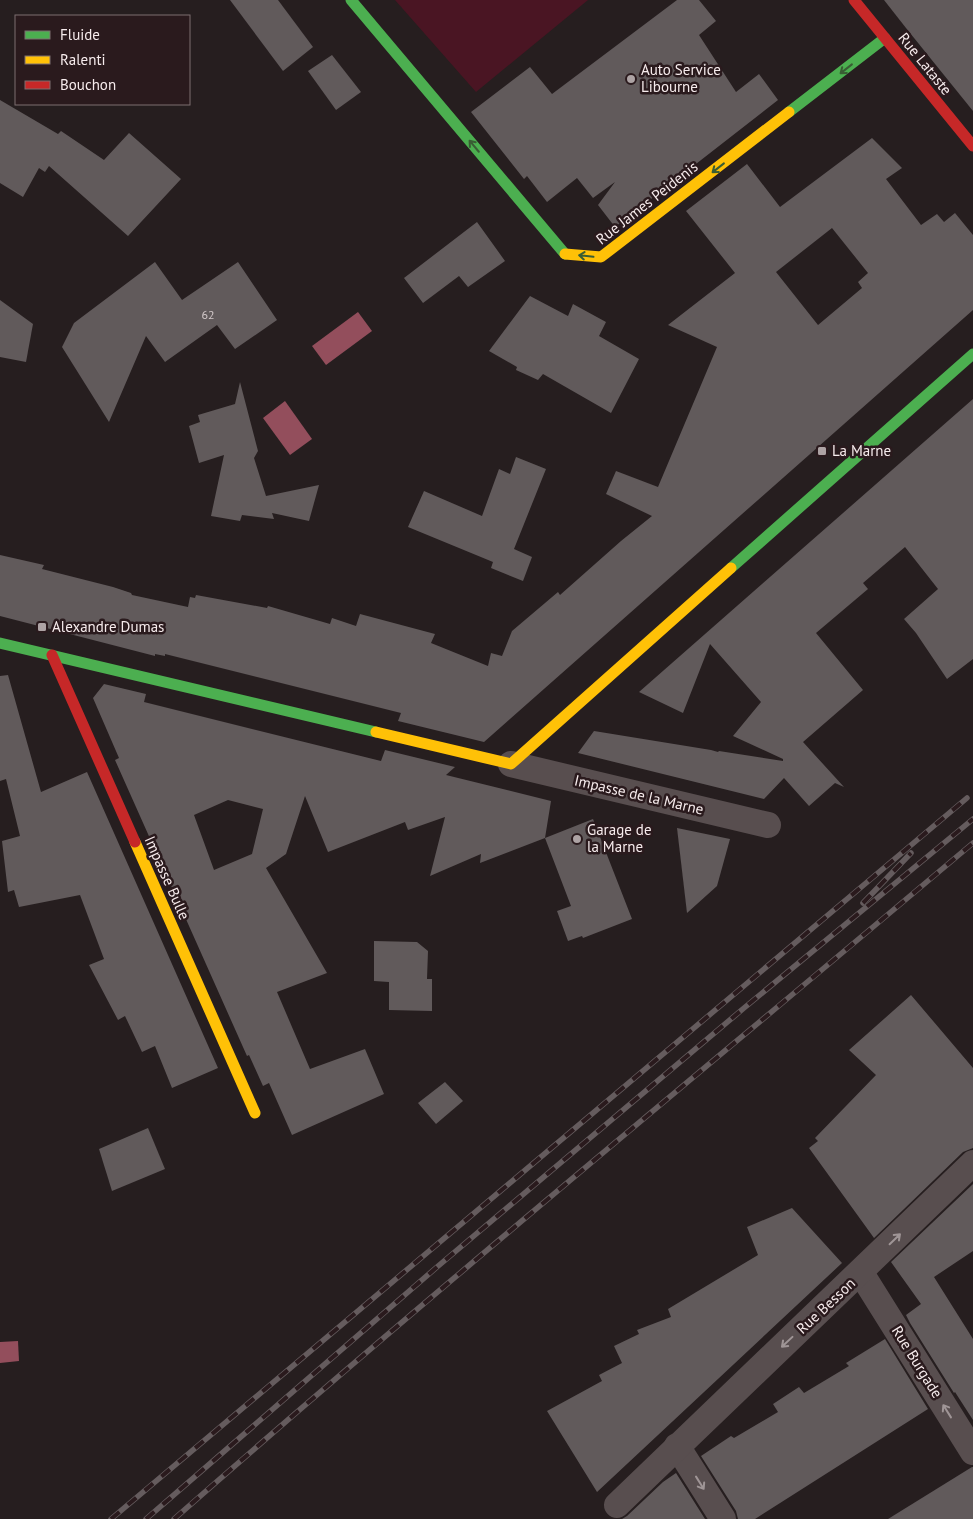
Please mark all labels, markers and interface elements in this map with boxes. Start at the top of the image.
legend [15,15,190,105]
text: Fluide [60,25,100,44]
street label: Rue Lataste [894,29,956,99]
text: Ralenti [60,50,106,69]
place label: Auto Service Libourne [641,60,721,96]
one-way arrow [840,63,853,74]
marker: Auto Service Libourne [625,73,637,85]
text: Bouchon [60,75,116,94]
one-way arrow [468,140,479,153]
street label: Rue James Peidenis [592,157,701,248]
one-way arrow [711,163,725,173]
one-way arrow [578,251,594,261]
house number: 62 [201,307,215,322]
place label: La Marne [832,441,891,460]
marker: La Marne [816,445,828,457]
place label: Alexandre Dumas [52,617,164,636]
marker: Alexandre Dumas [36,621,48,633]
street label: Impasse de la Marne [573,770,706,819]
place label: Garage de la Marne [587,820,652,856]
street label: Impasse Bulle [141,833,194,923]
marker: Garage de la Marne [571,833,583,845]
one-way arrow [889,1233,901,1245]
street label: Rue Besson [792,1274,859,1338]
street label: Rue Burgade [888,1322,947,1401]
one-way arrow [781,1336,793,1348]
one-way arrow [942,1404,952,1418]
one-way arrow [695,1475,705,1489]

